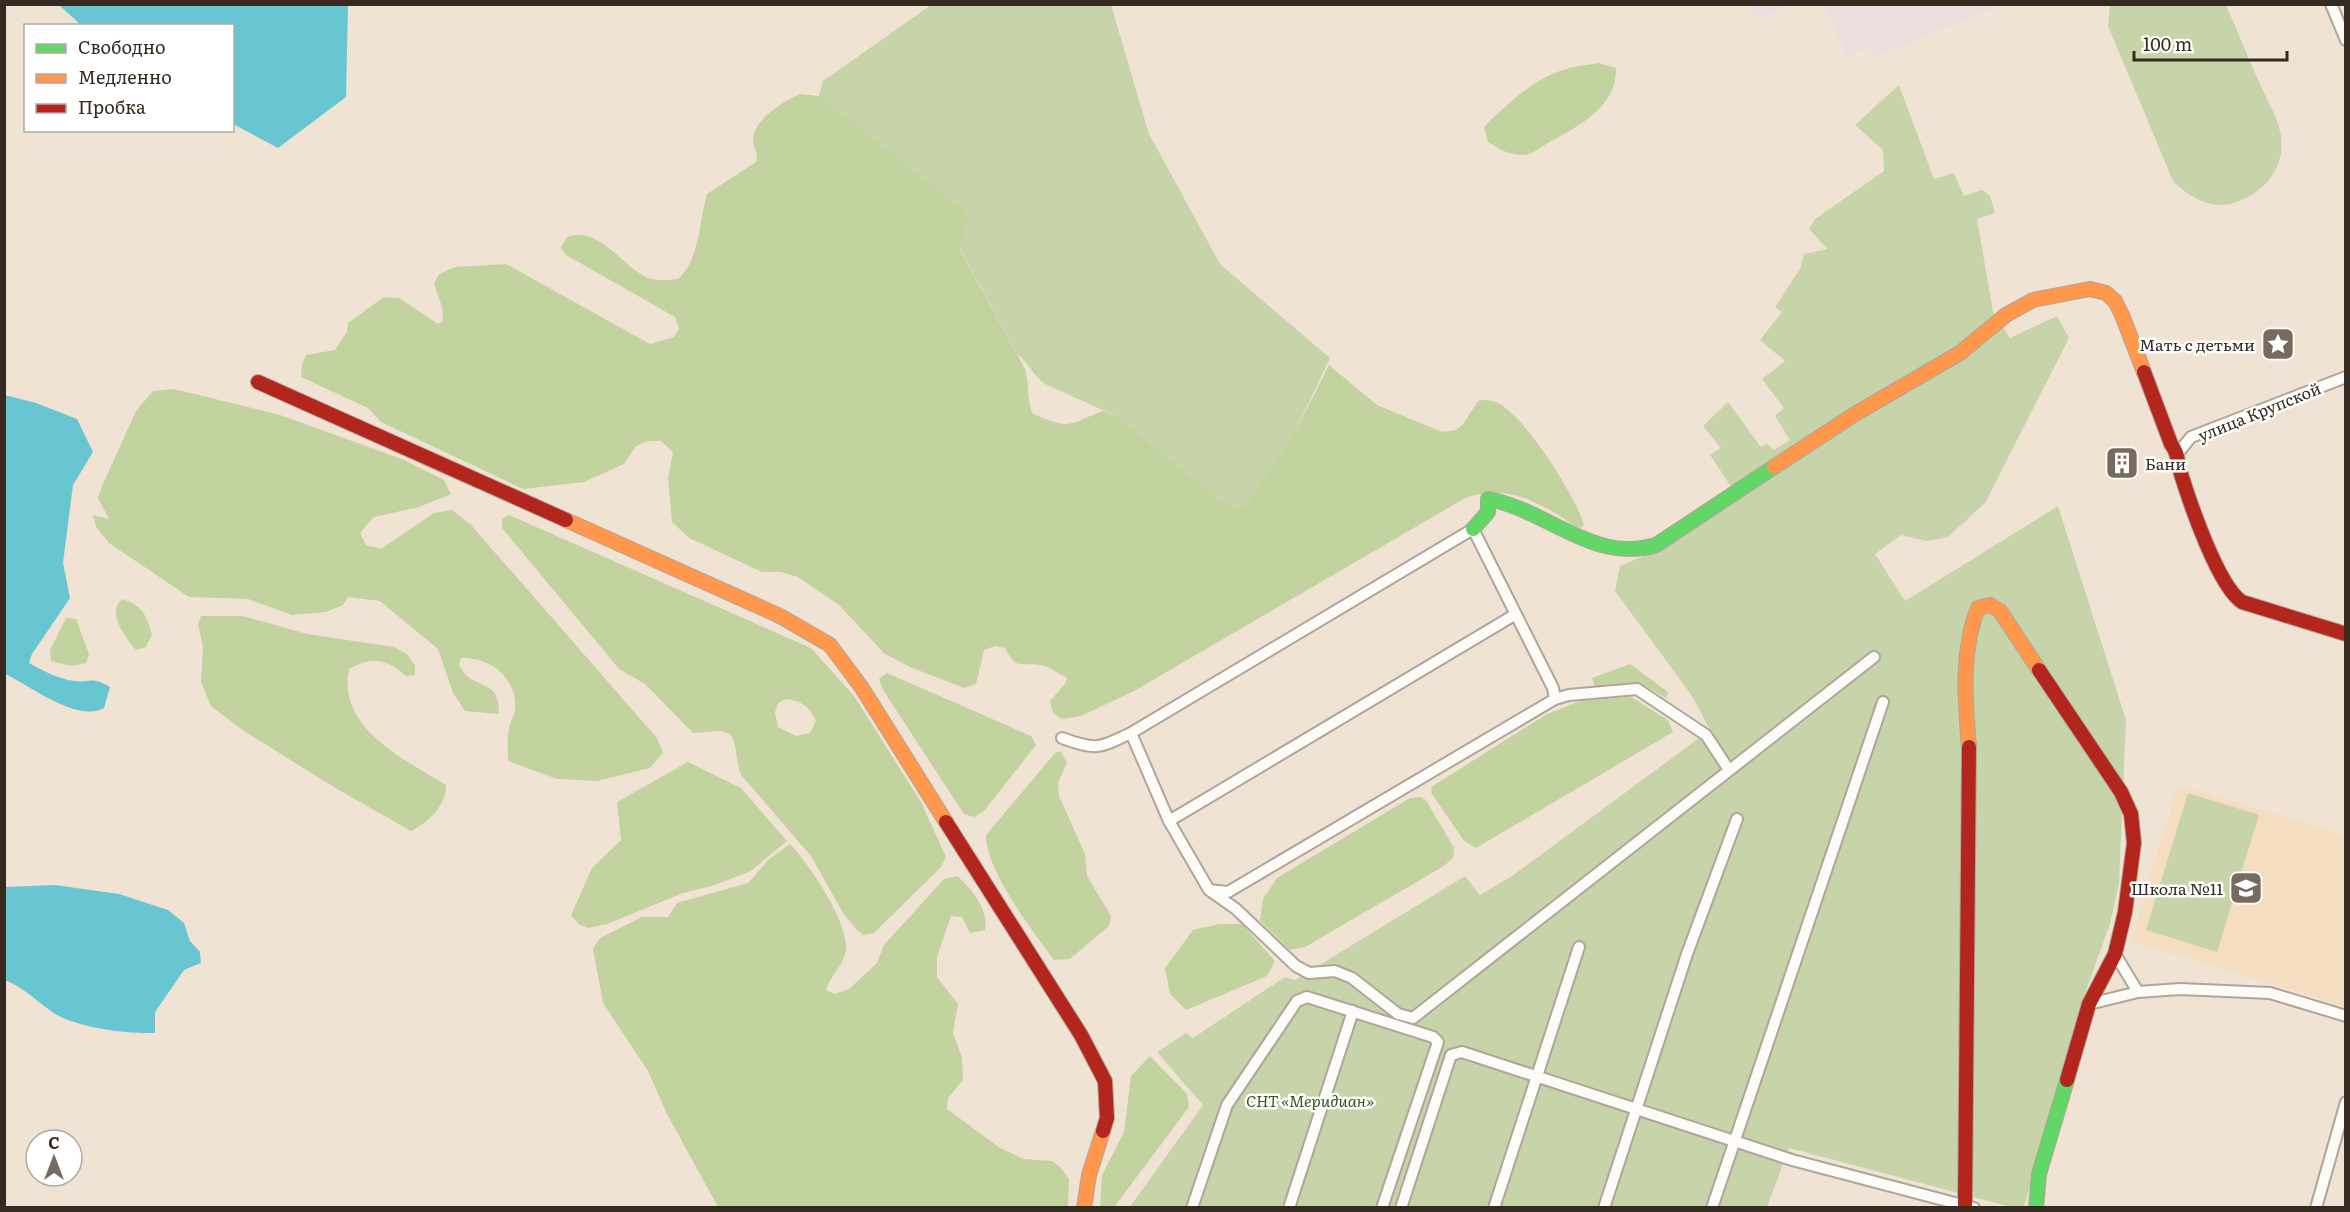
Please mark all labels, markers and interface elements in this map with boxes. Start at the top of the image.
legend [24,24,234,132]
scale bar [2134,24,2287,62]
text: 100 m [2143,30,2192,57]
text: Свободно [78,33,166,60]
text: Медленно [78,63,172,90]
text: Пробка [78,93,146,120]
place icon: Мать с детьми [2260,326,2296,362]
place label: Мать с детьми [2139,332,2255,356]
street label: улица Крупской [2194,375,2324,447]
building icon: Бани [2104,445,2140,481]
place label: Бани [2145,451,2186,475]
school or university icon: Школа №11 [2228,870,2264,906]
place label: Школа №11 [2131,876,2223,900]
park label: СНТ «Меридиан» [1246,1088,1374,1112]
north arrow [24,1128,84,1188]
text: С [48,1130,60,1154]

